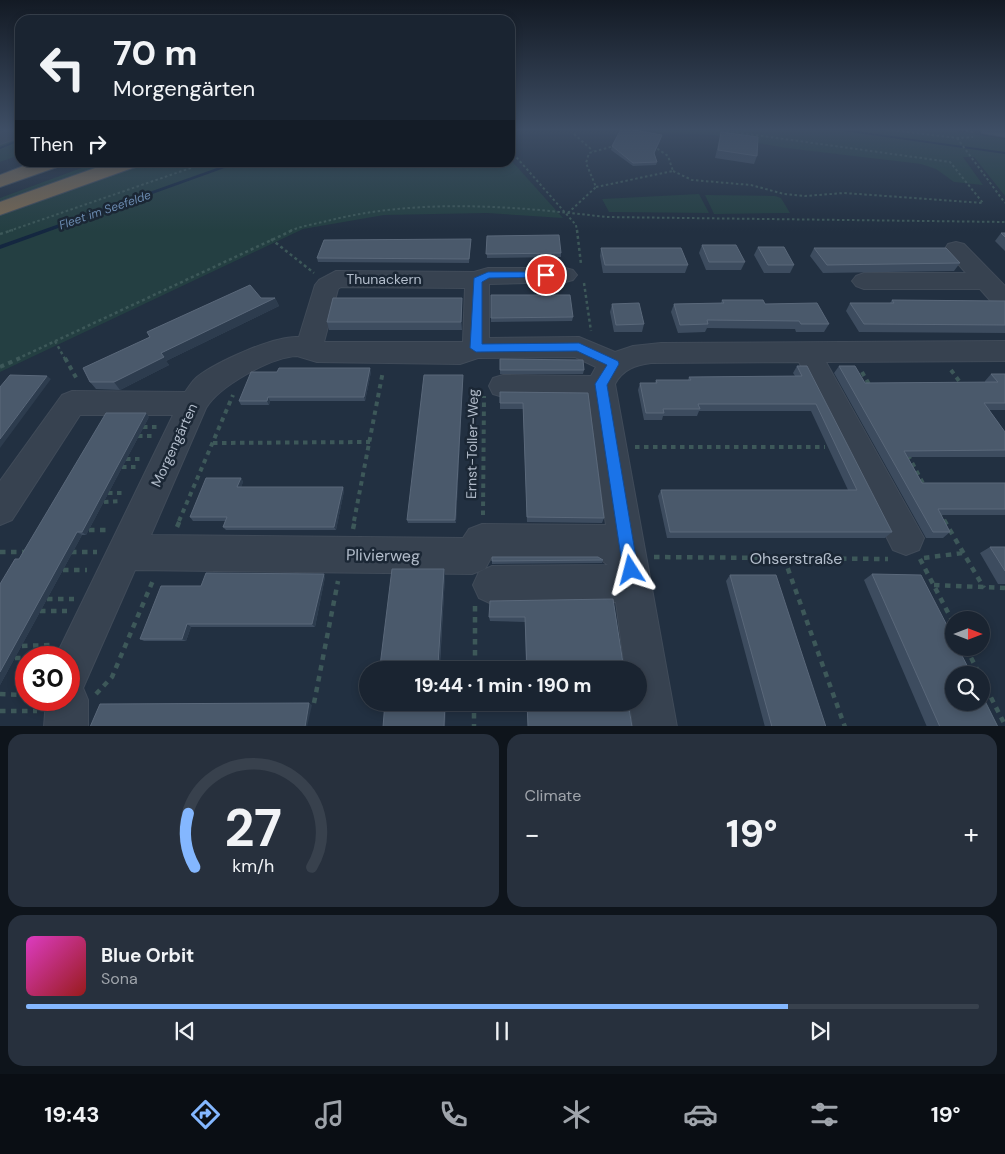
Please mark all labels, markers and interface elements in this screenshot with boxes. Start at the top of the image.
text: 70 m [113,30,197,76]
icon: left [30,35,95,100]
text: Morgengärten [113,74,255,103]
icon: right [83,130,111,158]
text: Then [30,132,73,157]
water label: Fleet im Seefelde [57,187,153,233]
pin [525,254,567,296]
icon: arrive [532,261,560,289]
street label: Thunackern [346,270,422,288]
street label: Ernst-Toller-Weg [462,389,482,499]
street label: Morgengärten [147,400,201,490]
position arrow [604,543,656,595]
street label: Plivierweg [346,544,420,567]
street label: Ohserstraße [750,548,842,569]
north arrow [945,611,990,656]
map controls [945,611,990,711]
speed limit sign: 30 [15,646,80,711]
button: search [945,666,990,711]
text: 19:44 · 1 min · 190 m [415,673,591,698]
text: Climate [525,785,581,806]
text: 27 [224,794,282,862]
text: 19° [726,809,778,859]
text: − [525,816,540,853]
text: + [964,816,979,853]
text: km/h [232,854,274,878]
text: Blue Orbit [101,943,194,968]
text: Sona [101,968,138,989]
icon: previous [171,1017,199,1045]
icon: pause [488,1017,516,1045]
icon: next [806,1017,834,1045]
icon: directions [188,1097,223,1132]
icon: music [312,1097,347,1132]
icon: phone [436,1097,471,1132]
icon: climate [559,1097,594,1132]
icon: car [683,1097,718,1132]
icon: filters [807,1097,842,1132]
text: 19:43 [44,1100,100,1129]
text: 19° [931,1100,961,1129]

